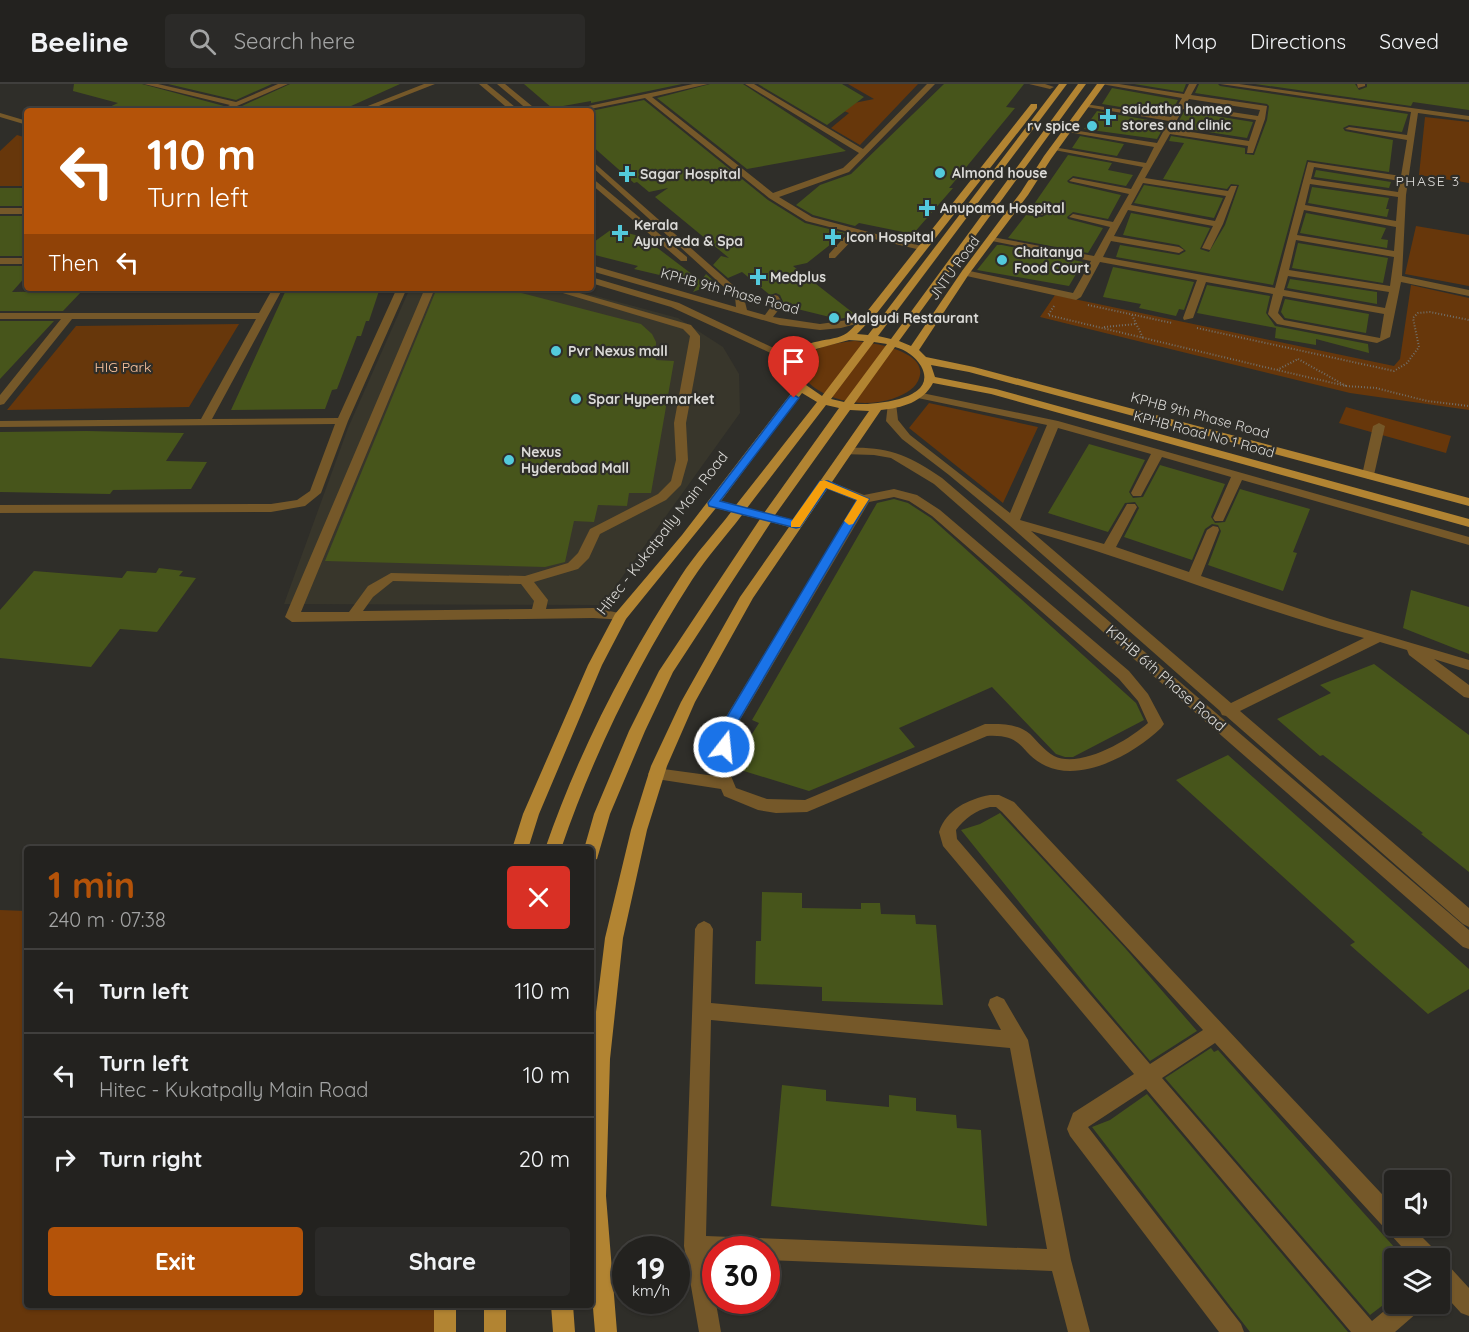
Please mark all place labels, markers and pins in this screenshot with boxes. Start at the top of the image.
place label: saidatha homeo stores and clinic [1122,100,1232,134]
marker: saidatha homeo stores and clinic [1099,108,1117,126]
place label: rv spice [1027,117,1080,135]
marker: rv spice [1085,119,1099,133]
place label: Almond house [952,164,1048,182]
marker: Sagar Hospital [618,165,636,183]
place label: Sagar Hospital [640,165,741,183]
marker: Almond house [933,166,947,180]
marker: Anupama Hospital [918,199,936,217]
place label: Anupama Hospital [940,199,1065,217]
place label: Kerala Ayurveda & Spa [634,216,743,250]
marker: Kerala Ayurveda & Spa [611,224,629,242]
marker: Icon Hospital [824,228,842,246]
place label: Icon Hospital [846,228,934,246]
place label: Chaitanya Food Court [1014,243,1090,277]
marker: Chaitanya Food Court [995,253,1009,267]
place label: Medplus [770,268,826,286]
marker: Medplus [751,270,765,284]
place label: Malgudi Restaurant [846,309,979,327]
marker: Malgudi Restaurant [827,311,841,325]
pin [768,336,819,398]
place label: Pvr Nexus mall [568,342,668,360]
marker: Pvr Nexus mall [549,344,563,358]
place label: Spar Hypermarket [588,390,715,408]
marker: Spar Hypermarket [569,392,583,406]
place label: Nexus Hyderabad Mall [521,443,629,477]
marker: Nexus Hyderabad Mall [502,453,516,467]

